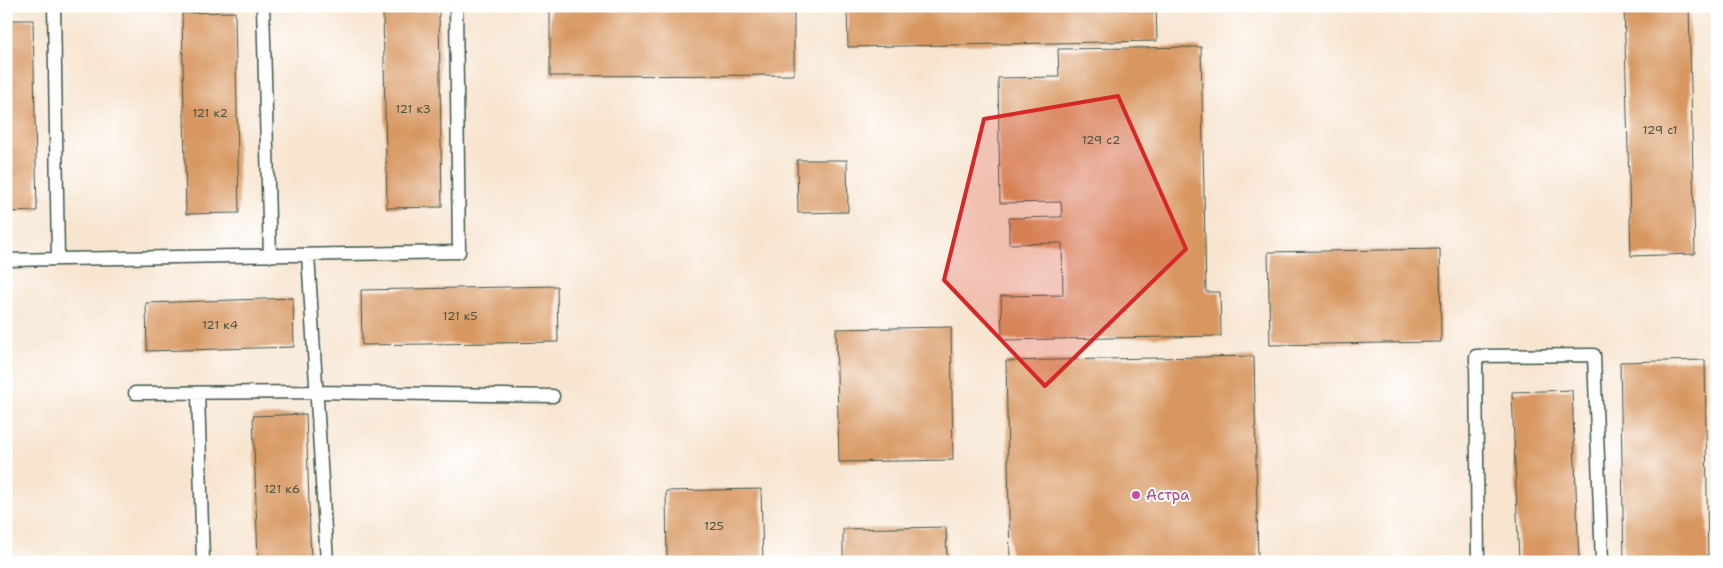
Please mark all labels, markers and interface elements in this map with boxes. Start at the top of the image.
house number: 121 к3 [395,101,431,117]
house number: 121 к2 [192,105,228,121]
house number: 129 с1 [1643,122,1677,138]
house number: 129 с2 [1082,132,1120,148]
house number: 121 к5 [442,308,478,324]
house number: 121 к4 [202,317,238,333]
house number: 121 к6 [264,481,300,497]
place label: Астра [1146,485,1190,505]
marker: Астра [1130,489,1142,501]
house number: 125 [704,518,724,534]

